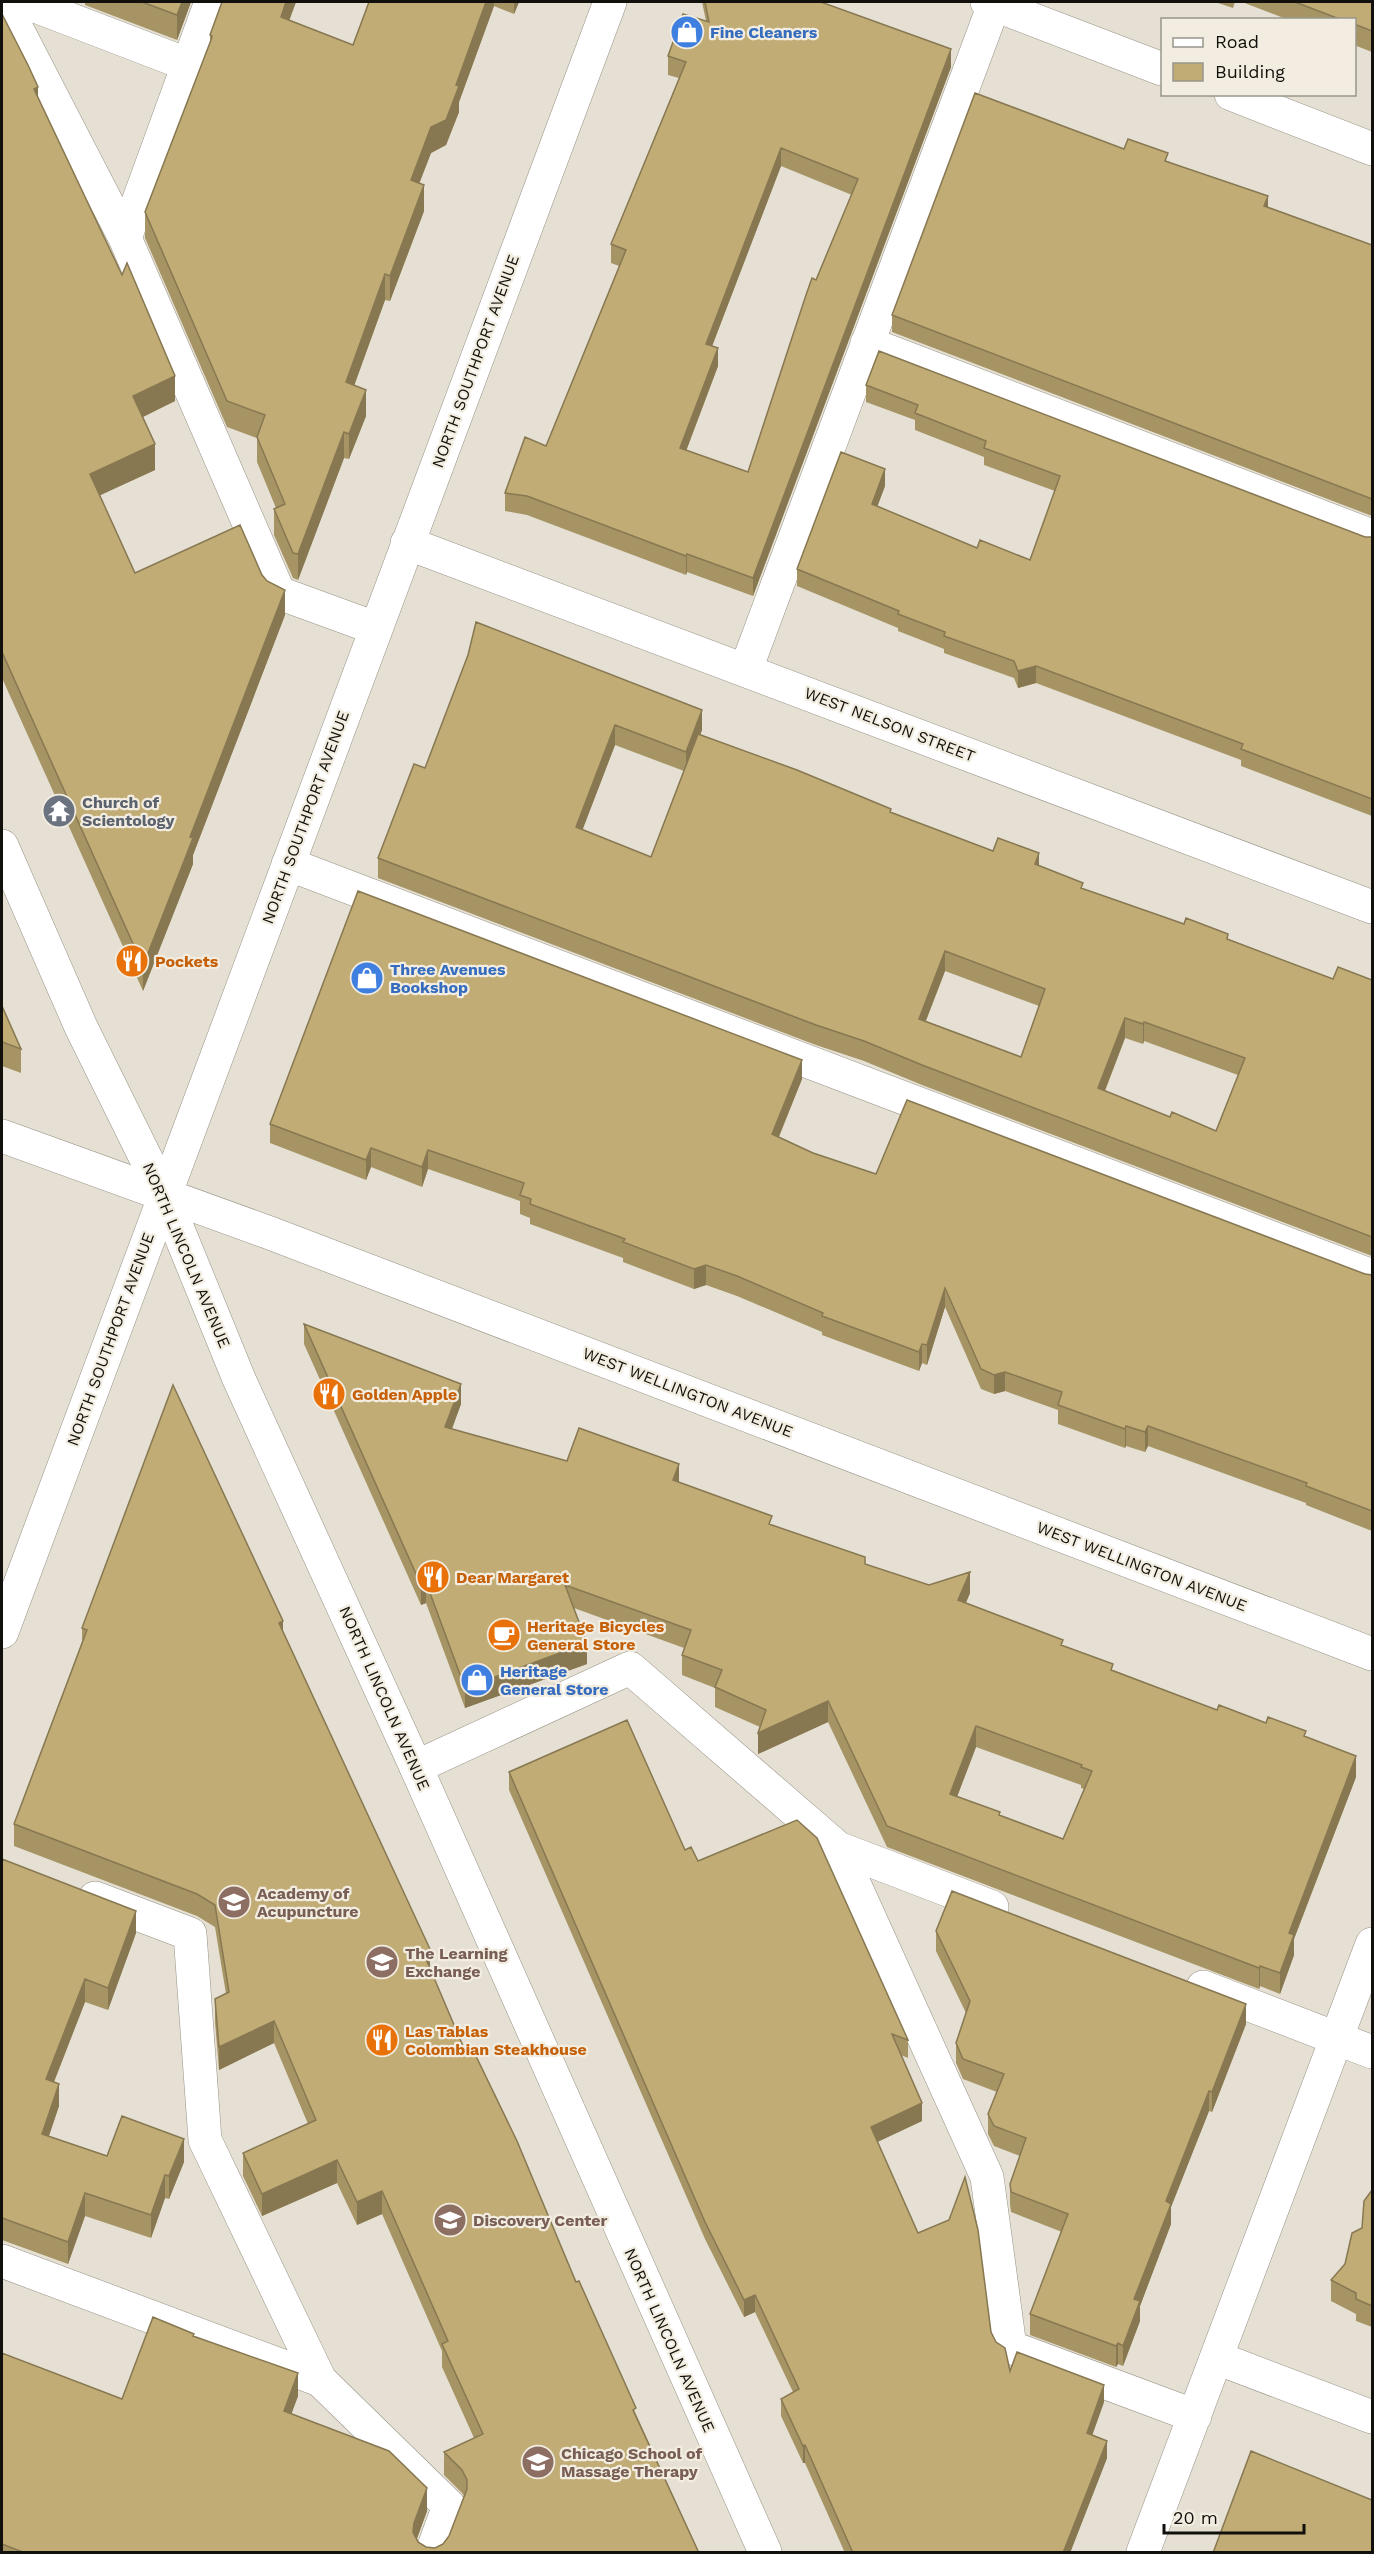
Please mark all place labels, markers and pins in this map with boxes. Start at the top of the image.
shop icon: Fine Cleaners [669,14,705,50]
place label: Fine Cleaners [710,23,818,42]
temple icon: Church of Scientology [41,793,77,829]
place label: Church of Scientology [82,793,175,830]
restaurant icon: Pockets [114,943,150,979]
place label: Pockets [155,952,219,971]
shop icon: Three Avenues Bookshop [349,960,385,996]
place label: Three Avenues Bookshop [390,960,506,997]
restaurant icon: Golden Apple [311,1376,347,1412]
place label: Golden Apple [352,1385,457,1404]
restaurant icon: Dear Margaret [415,1559,451,1595]
place label: Dear Margaret [456,1568,569,1587]
cafe icon: Heritage Bicycles General Store [486,1617,522,1653]
place label: Heritage Bicycles General Store [527,1617,665,1654]
shop icon: Heritage General Store [459,1662,495,1698]
place label: Heritage General Store [500,1662,609,1699]
school or university icon: Academy of Acupuncture [216,1884,252,1920]
place label: Academy of Acupuncture [257,1884,358,1921]
school or university icon: The Learning Exchange [364,1944,400,1980]
place label: The Learning Exchange [405,1944,508,1981]
restaurant icon: Las Tablas Colombian Steakhouse [364,2022,400,2058]
place label: Las Tablas Colombian Steakhouse [405,2022,587,2059]
school or university icon: Discovery Center [432,2202,468,2238]
place label: Discovery Center [473,2211,608,2230]
school or university icon: Chicago School of Massage Therapy [520,2444,556,2480]
place label: Chicago School of Massage Therapy [561,2444,703,2481]

